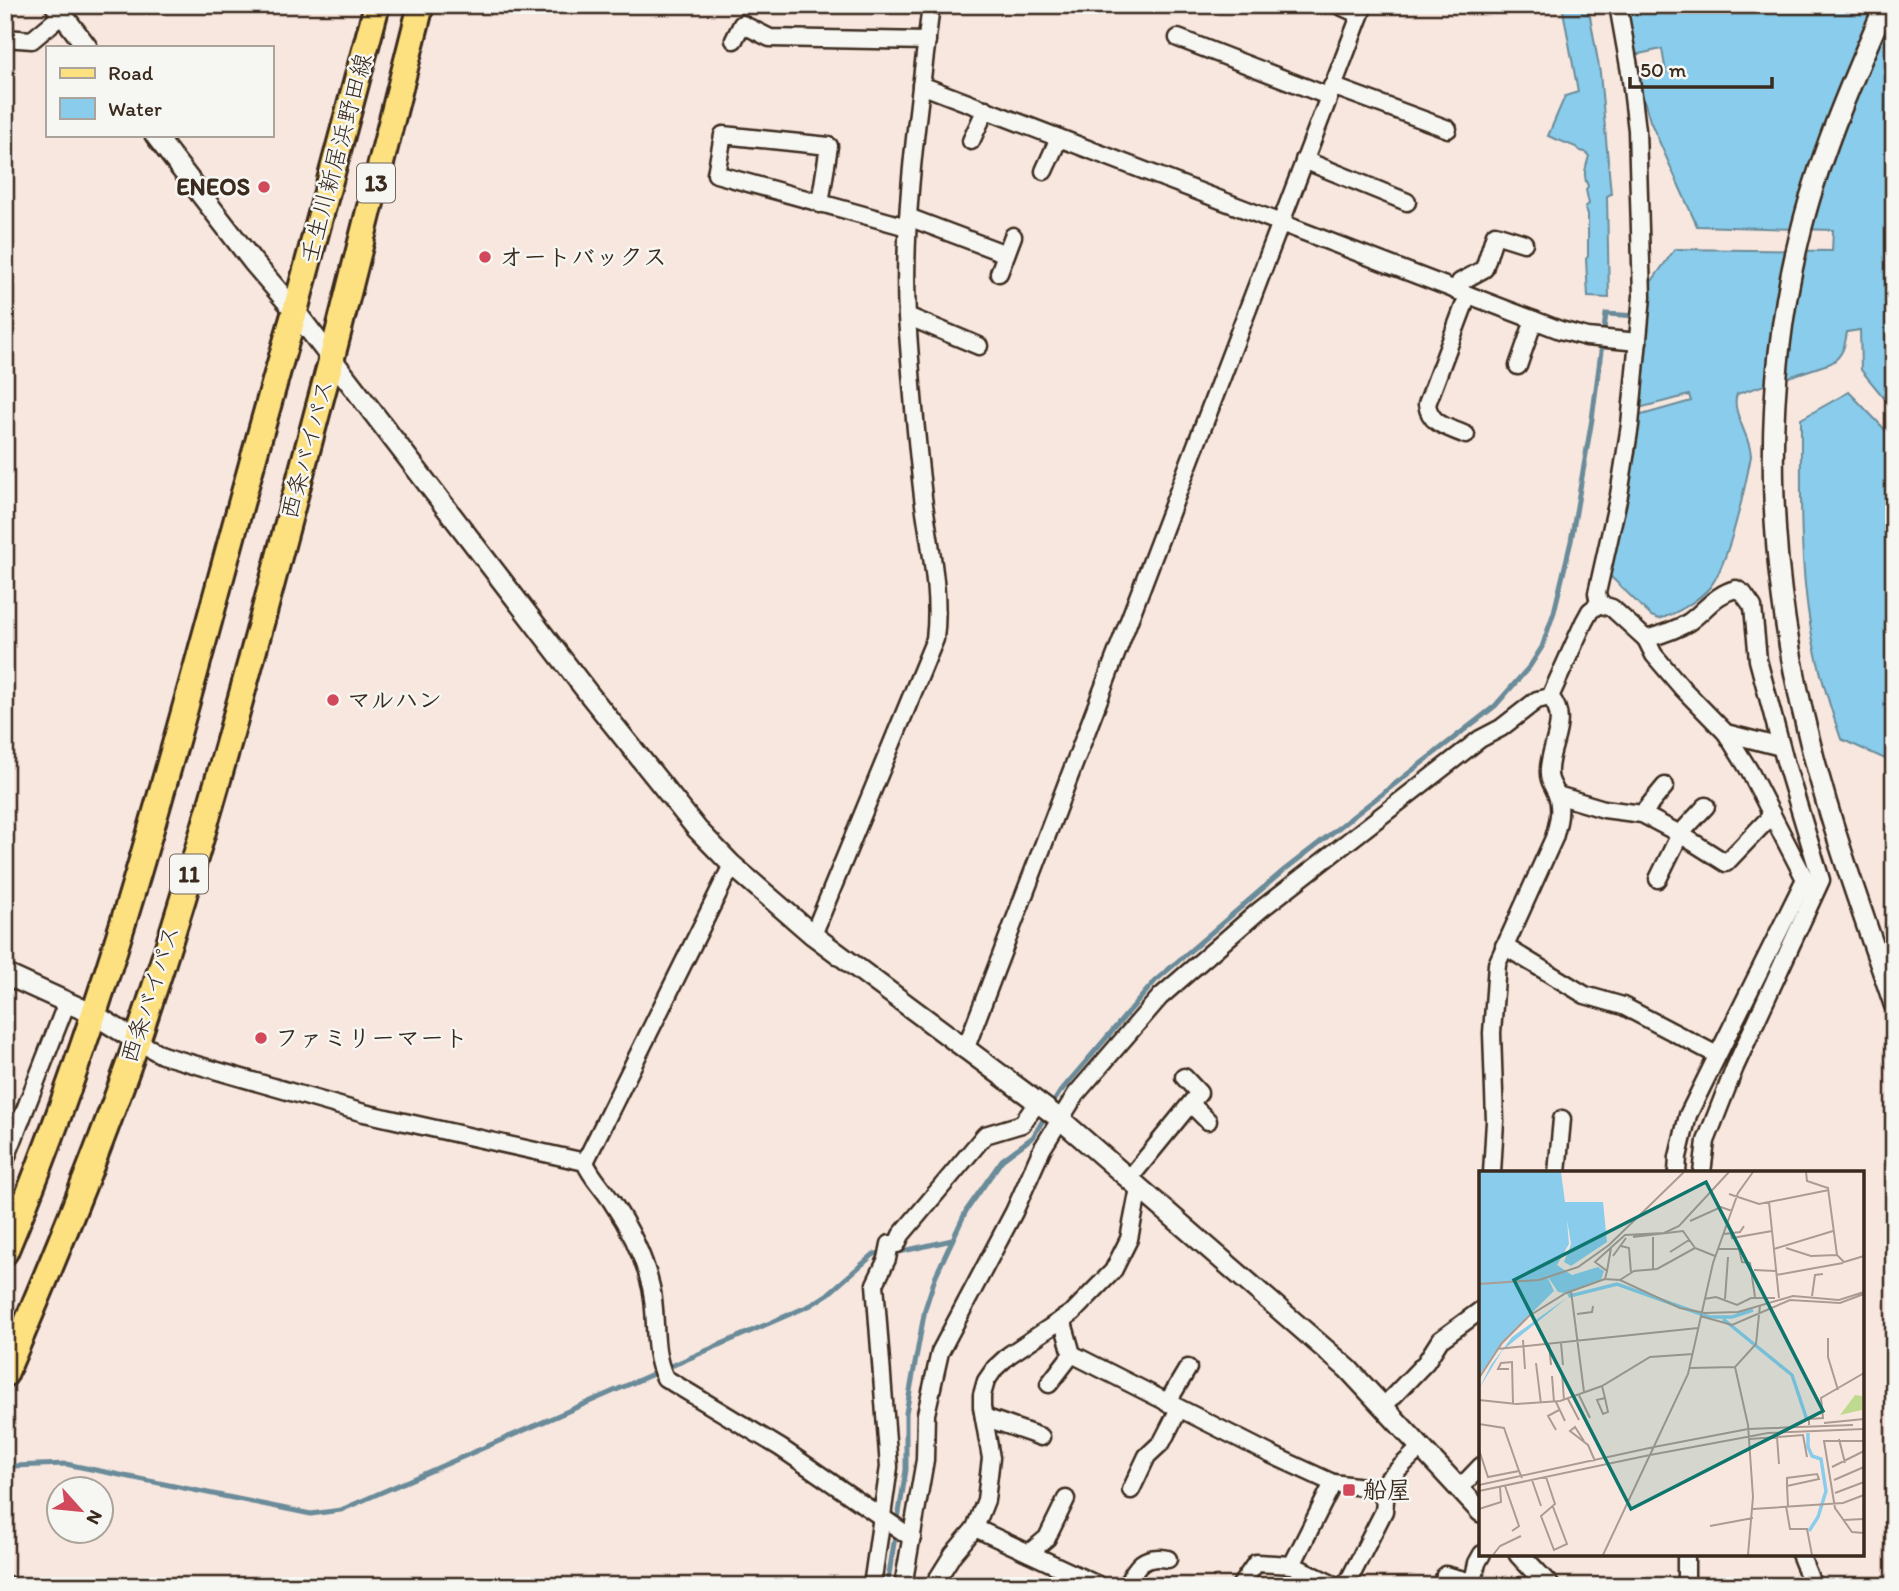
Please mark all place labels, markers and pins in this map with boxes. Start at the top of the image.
place label: ENEOS [176,172,250,201]
marker: ENEOS [256,179,272,195]
place label: オートバックス [499,242,667,271]
marker: オートバックス [477,249,493,265]
place label: マルハン [347,685,442,714]
marker: マルハン [325,692,341,708]
place label: ファミリーマート [275,1023,468,1052]
marker: ファミリーマート [253,1030,269,1046]
place label: 船屋 [1363,1475,1411,1504]
marker: 船屋 [1341,1482,1357,1498]

